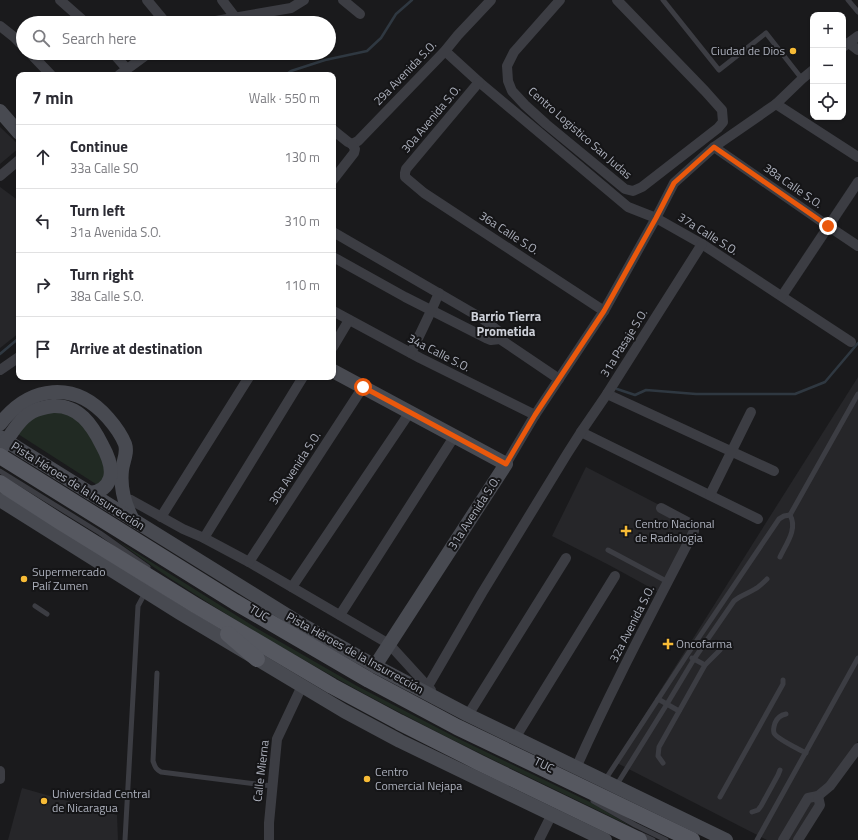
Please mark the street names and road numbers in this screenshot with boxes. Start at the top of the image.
street label: 29a Avenida S.O. [369,36,441,110]
street label: 30a Avenida S.O. [396,80,465,157]
street label: Centro Logistico San Judas [524,82,637,184]
street label: 38a Calle S.O. [760,158,827,213]
street label: 36a Calle S.O. [475,206,543,259]
street label: 37a Calle S.O. [674,207,742,260]
street label: 31a Pasaje S.O. [595,305,652,381]
street label: 34a Calle S.O. [405,329,474,377]
street label: 30a Avenida S.O. [264,427,325,508]
street label: Pista Héroes de la Insurrección [8,437,149,535]
street label: 31a Avenida S.O. [443,472,504,553]
street label: 32a Avenida S.O. [604,582,659,666]
street label: TUC [246,599,273,626]
street label: Pista Héroes de la Insurrección [283,607,428,698]
street label: Calle Mierna [247,739,274,803]
street label: TUC [531,752,558,778]

